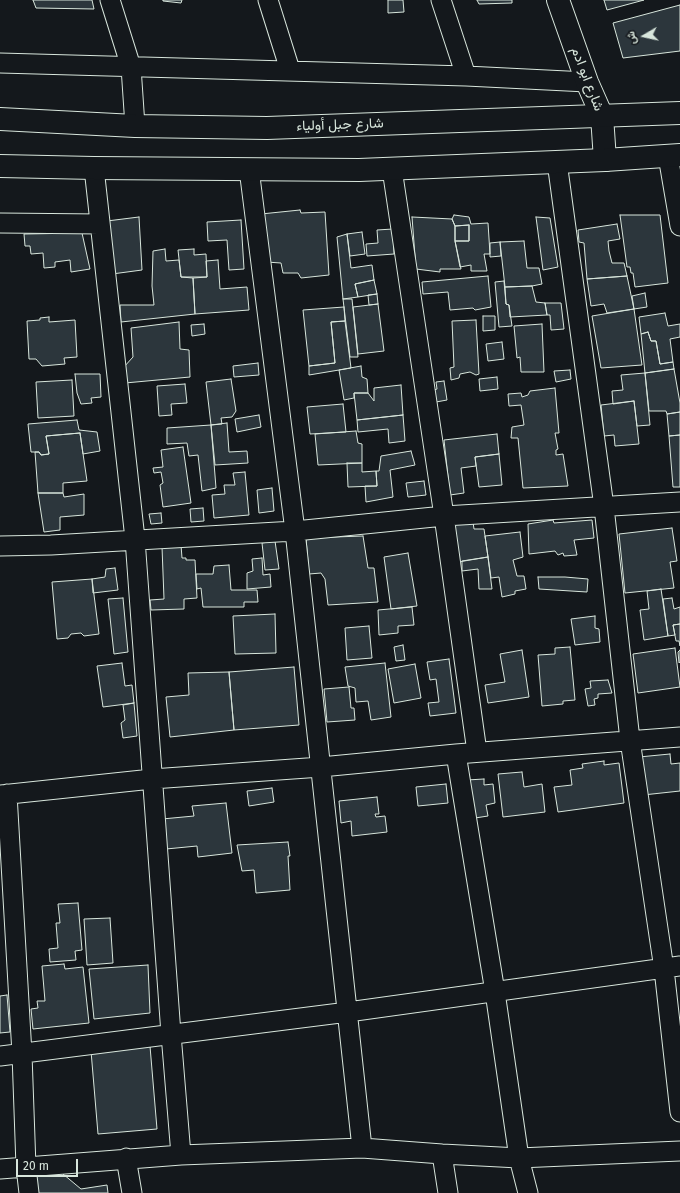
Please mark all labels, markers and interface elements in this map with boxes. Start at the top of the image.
north arrow [624,16,664,56]
text: ش [624,30,639,46]
street label: شارع ابو ادم [567,45,607,113]
street label: شارع جبل أولياء [296,115,384,135]
scale bar [18,1151,80,1177]
text: 20 m [23,1159,49,1173]

